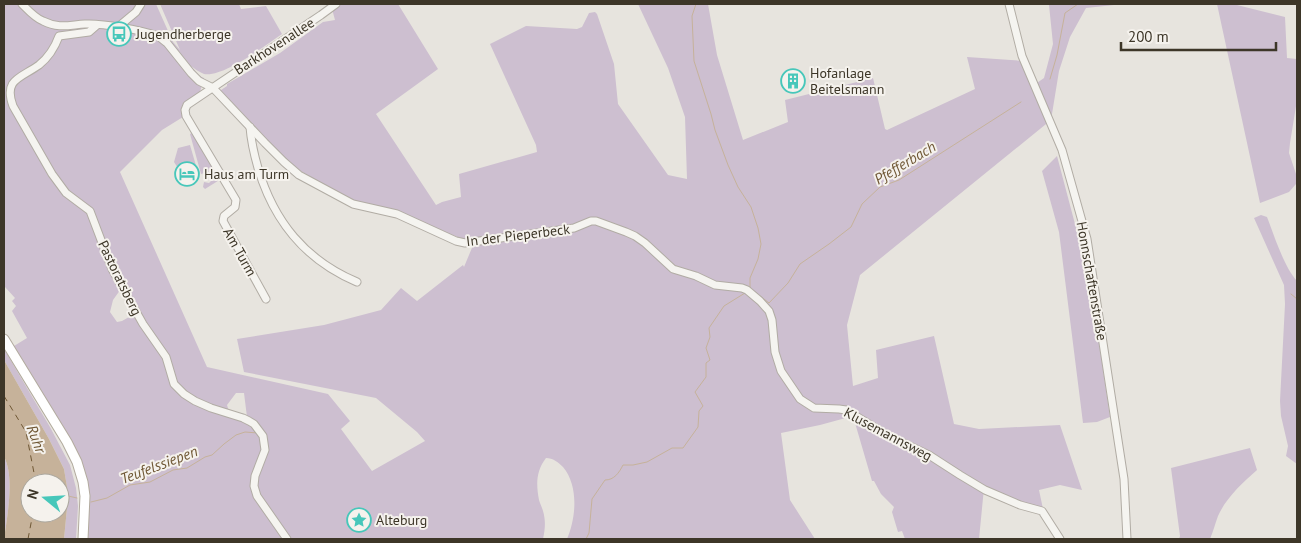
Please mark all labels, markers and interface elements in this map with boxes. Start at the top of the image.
street label: Barkhovenallee [230,13,318,79]
scale bar [1121,20,1276,52]
bus stop icon: Jugendherberge [106,21,132,47]
place label: Jugendherberge [135,25,231,43]
text: 200 m [1128,27,1169,46]
place label: Hofanlage Beitelsmann [810,64,884,98]
building icon: Hofanlage Beitelsmann [780,68,806,94]
water label: Pfefferbach [870,137,939,188]
hotel icon: Haus am Turm [174,161,200,187]
place label: Haus am Turm [204,165,289,183]
street label: In der Pieperbeck [465,220,571,250]
street label: Honnschaftenstraße [1073,220,1111,342]
street label: Am Turm [219,225,261,279]
street label: Pastoratsberg [94,237,146,319]
street label: Klusemannsweg [841,403,935,465]
water label: Ruhr [22,422,51,457]
water label: Teufelssiepen [117,441,200,488]
north arrow [20,473,70,523]
text: N [23,487,43,501]
place icon: Alteburg [346,507,372,533]
place label: Alteburg [376,511,427,529]

